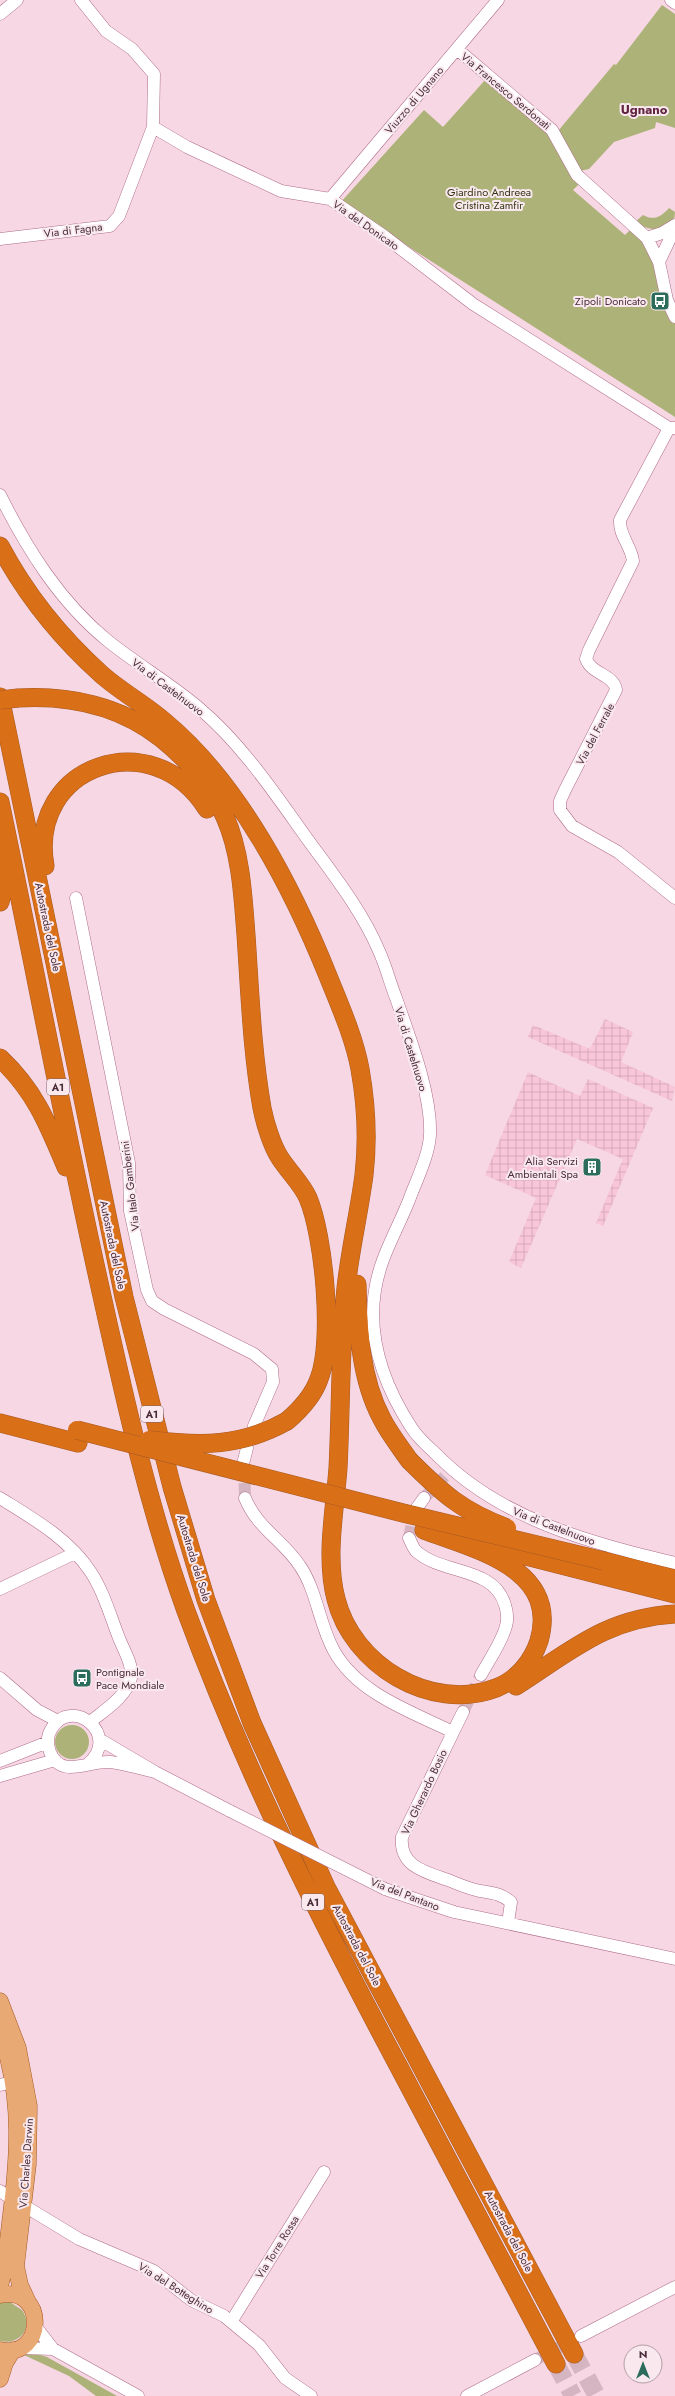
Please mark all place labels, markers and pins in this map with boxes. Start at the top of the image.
bus stop icon: Zipoli Donicato [649,290,671,312]
place label: Zipoli Donicato [575,293,646,309]
place label: Alia Servizi Ambientali Spa [507,1153,578,1182]
building icon: Alia Servizi Ambientali Spa [581,1156,603,1178]
place label: Pontignale Pace Mondiale [96,1664,165,1693]
bus stop icon: Pontignale Pace Mondiale [71,1667,93,1689]

